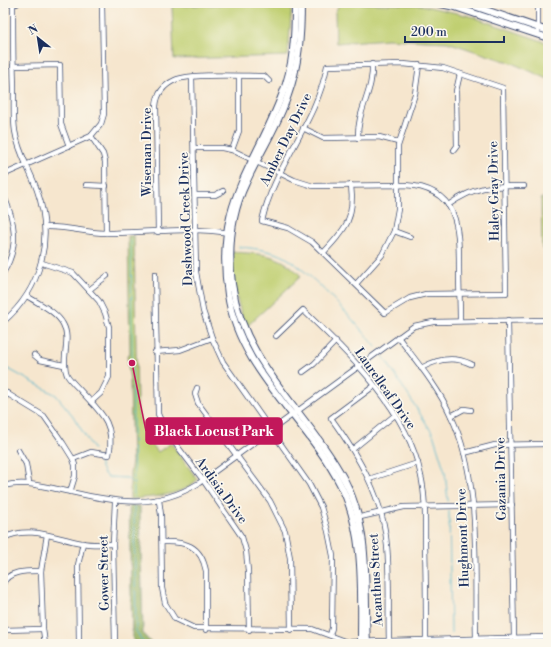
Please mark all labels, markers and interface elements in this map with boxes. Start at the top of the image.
north arrow [18,18,58,58]
scale bar [405,18,504,44]
text: N [26,22,41,38]
text: 200 m [411,25,447,40]
street label: Amber Day Drive [256,90,315,189]
street label: Wiseman Drive [139,107,155,198]
street label: Haley Gray Drive [485,140,503,241]
street label: Dashwood Creek Drive [176,151,196,286]
street label: Laurelleaf Drive [351,345,420,433]
callout: Black Locust Park [146,418,282,444]
text: Black Locust Park [154,423,274,441]
street label: Gazania Drive [492,437,510,521]
street label: Ardisia Drive [191,453,251,527]
street label: Hughmont Drive [453,488,473,588]
street label: Acanthus Street [366,533,386,628]
street label: Gower Street [95,535,113,611]

